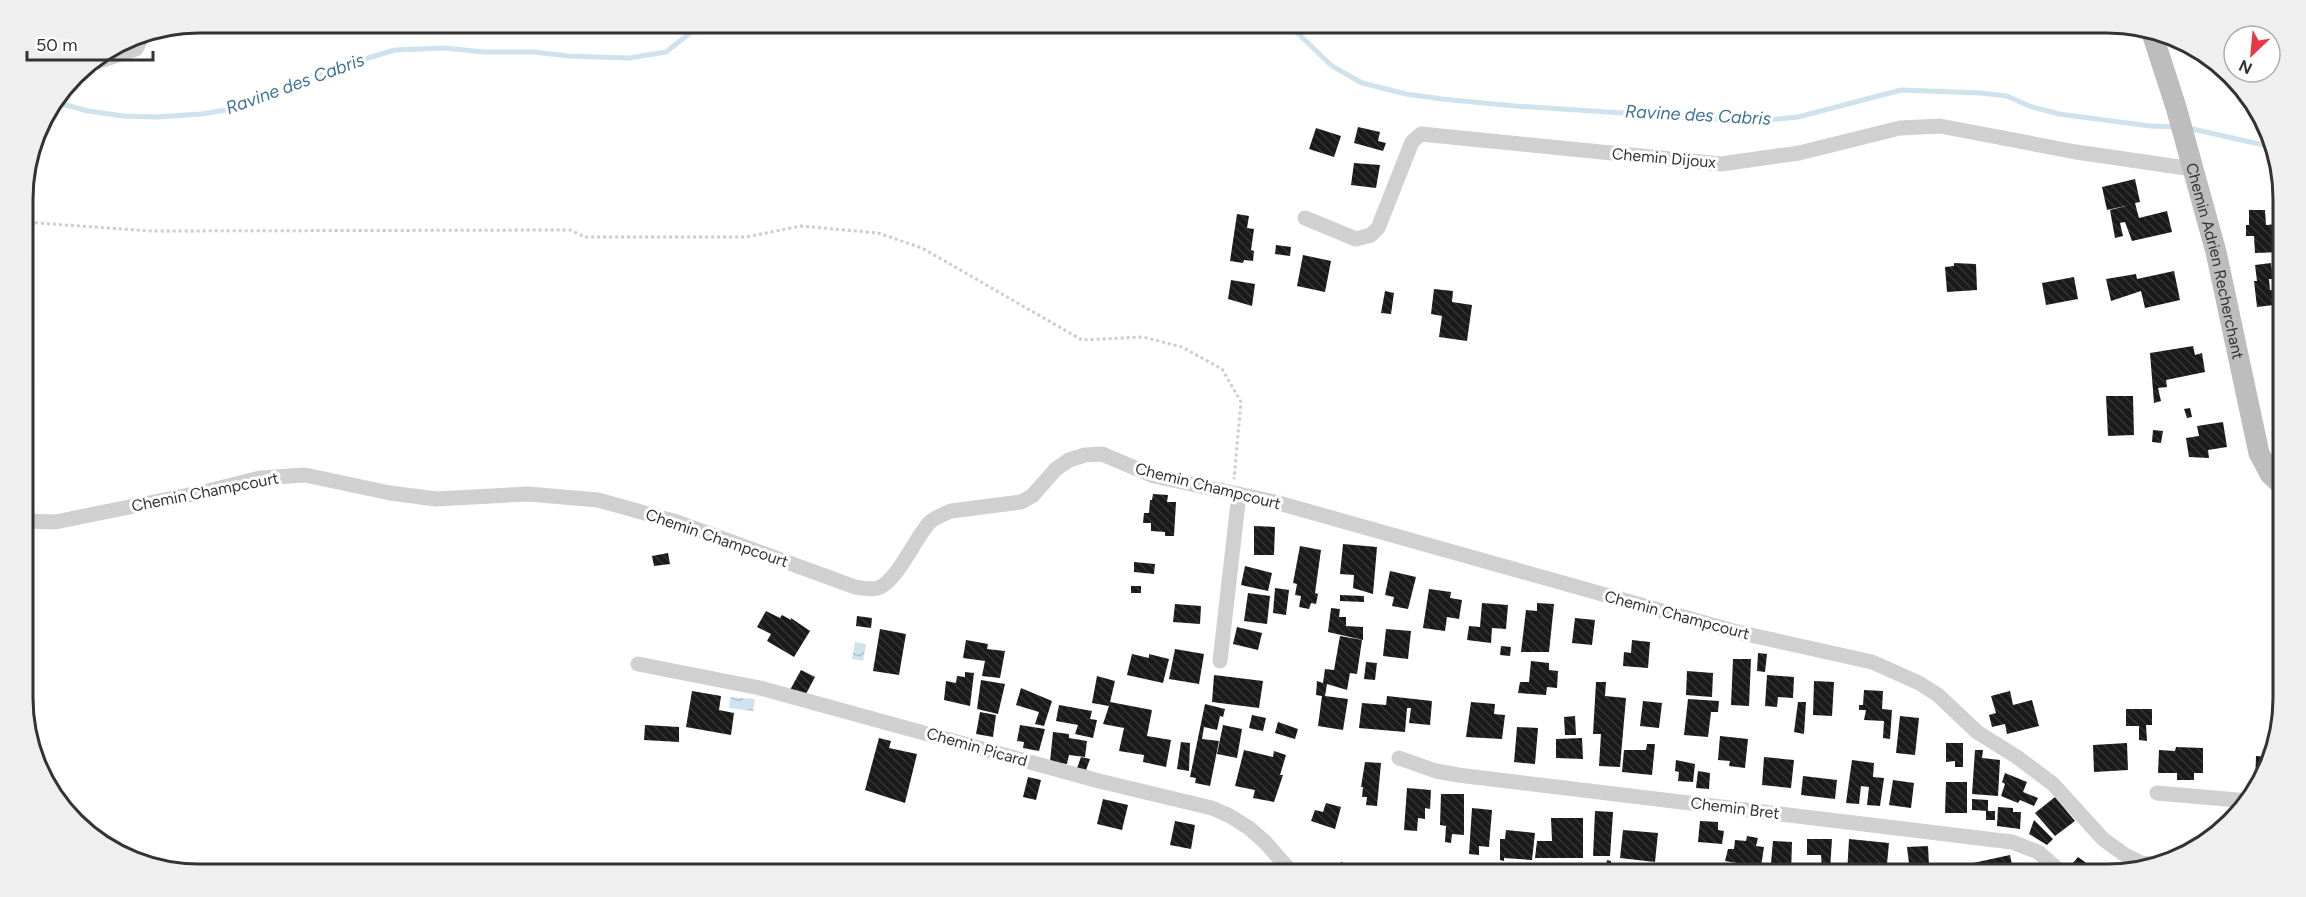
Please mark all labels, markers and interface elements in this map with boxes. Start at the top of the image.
scale bar [27,24,153,62]
north arrow [2222,24,2282,84]
text: 50 m [36,34,78,56]
water label: Ravine des Cabris [223,49,368,119]
text: N [2236,56,2255,78]
water label: Ravine des Cabris [1625,100,1772,130]
street label: Chemin Dijoux [1611,144,1717,172]
street label: Chemin Adrien Recherchant [2182,161,2248,361]
street label: Chemin Champcourt [1133,459,1283,513]
street label: Chemin Champcourt [130,468,280,516]
street label: Chemin Champcourt [643,505,791,571]
street label: Chemin Champcourt [1602,586,1752,644]
street label: Chemin Picard [924,724,1030,770]
street label: Chemin Bret [1689,793,1781,823]

